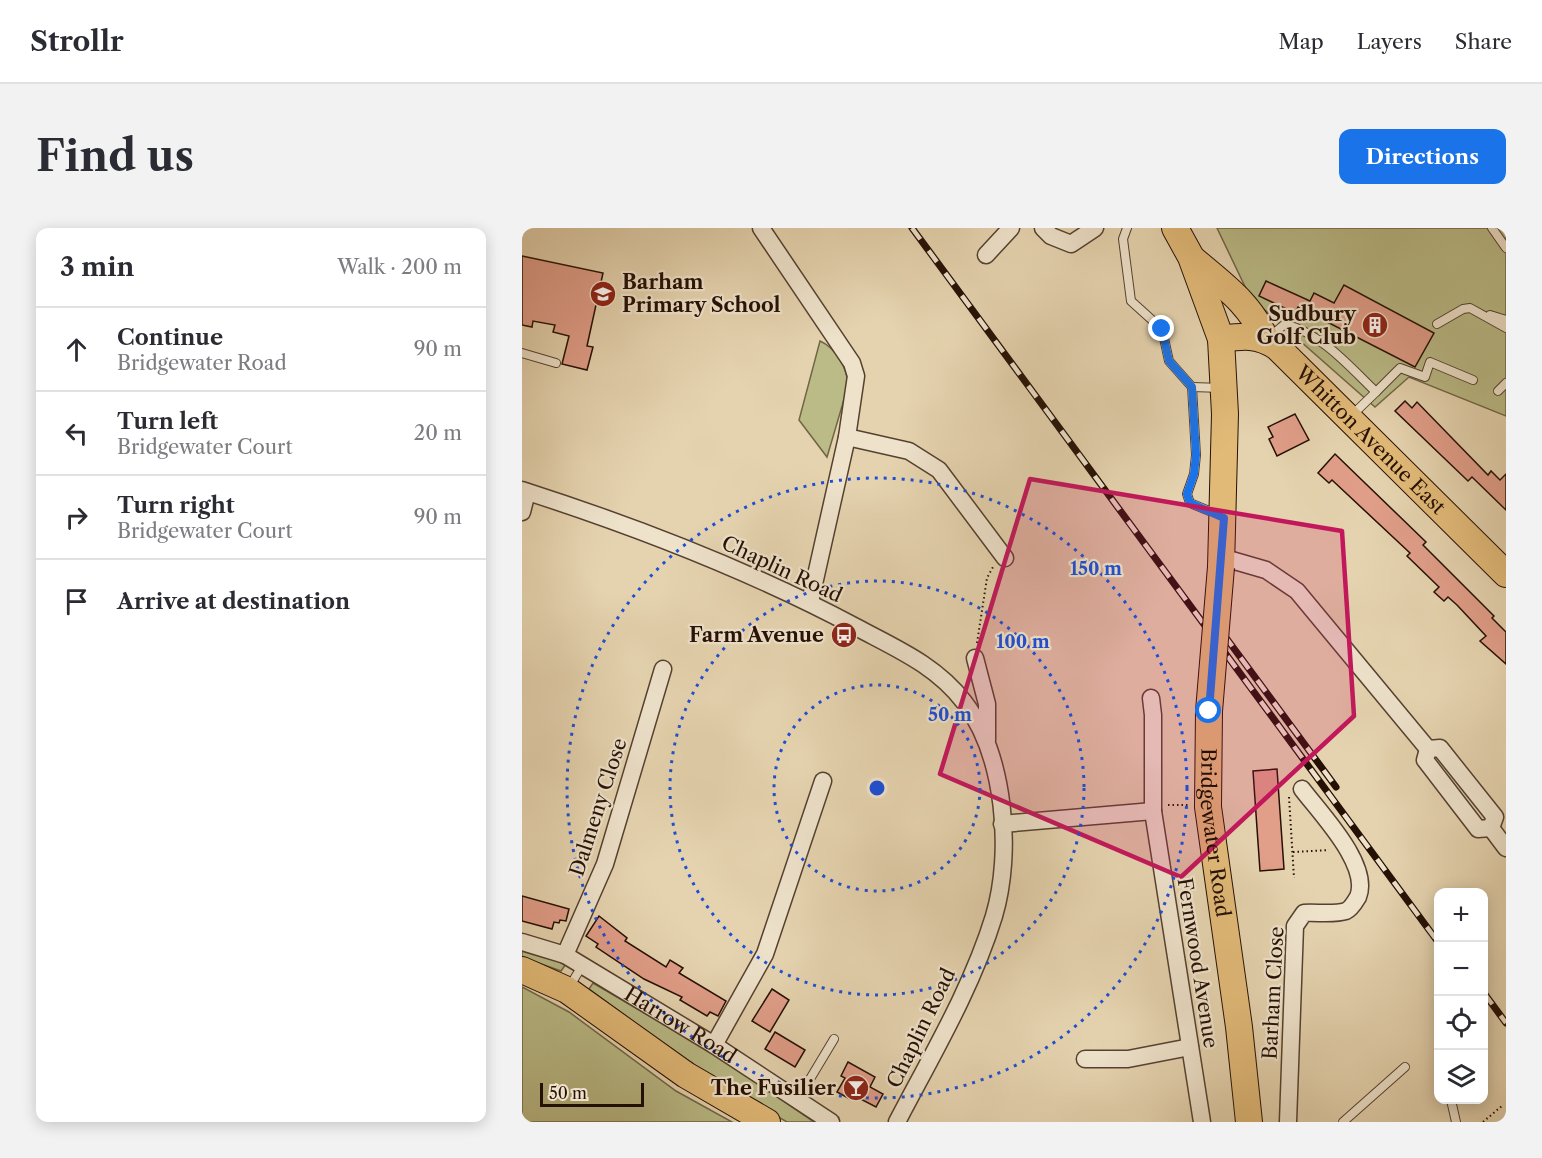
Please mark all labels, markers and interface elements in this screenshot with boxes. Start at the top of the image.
text: Strollr [30,24,124,58]
text: Map [1279,29,1324,54]
text: Layers [1357,29,1422,54]
text: Share [1455,29,1512,54]
button: Directions [1339,129,1506,184]
text: Find us [36,130,194,182]
text: 3 min [60,251,134,283]
text: Walk · 200 m [337,255,462,279]
place label: Barham Primary School [622,270,781,317]
school or university icon: Barham Primary School [588,279,618,309]
place label: Sudbury Golf Club [1257,302,1357,349]
building icon: Sudbury Golf Club [1360,310,1390,340]
route end [1148,315,1174,341]
text: Continue [117,324,223,351]
icon: ahead [60,333,93,366]
text: 90 m [414,337,462,361]
text: Bridgewater Road [117,351,287,375]
street label: Whitton Avenue East [1290,360,1450,519]
text: Turn left [117,408,218,435]
icon: left [60,417,93,450]
text: 20 m [414,421,462,445]
text: Bridgewater Court [117,435,293,459]
text: Turn right [117,492,235,519]
icon: right [60,501,93,534]
text: 90 m [414,505,462,529]
text: Bridgewater Court [117,519,293,543]
street label: Chaplin Road [718,531,846,607]
text: 150 m [1070,558,1122,580]
icon: arrive [60,585,93,618]
text: Arrive at destination [117,588,350,615]
bus stop icon: Farm Avenue [829,620,859,650]
place label: Farm Avenue [689,623,824,647]
text: 100 m [996,631,1050,653]
route start [1195,697,1221,723]
text: 50 m [928,704,972,726]
street label: Dalmeny Close [564,735,632,879]
street label: Bridgewater Road [1196,748,1235,918]
centre of rings [867,778,887,798]
street label: Fernwood Avenue [1173,876,1223,1050]
map controls [1434,888,1488,1104]
button: + [1434,888,1488,942]
street label: Barham Close [1258,926,1288,1060]
button: − [1434,942,1488,996]
street label: Chaplin Road [882,964,960,1092]
street label: Harrow Road [620,982,741,1068]
button: locate [1434,996,1488,1050]
button: layers [1434,1050,1488,1104]
bar icon: The Fusilier [841,1073,871,1103]
place label: The Fusilier [711,1076,836,1100]
scale bar [540,1080,644,1108]
text: 50 m [549,1083,587,1103]

